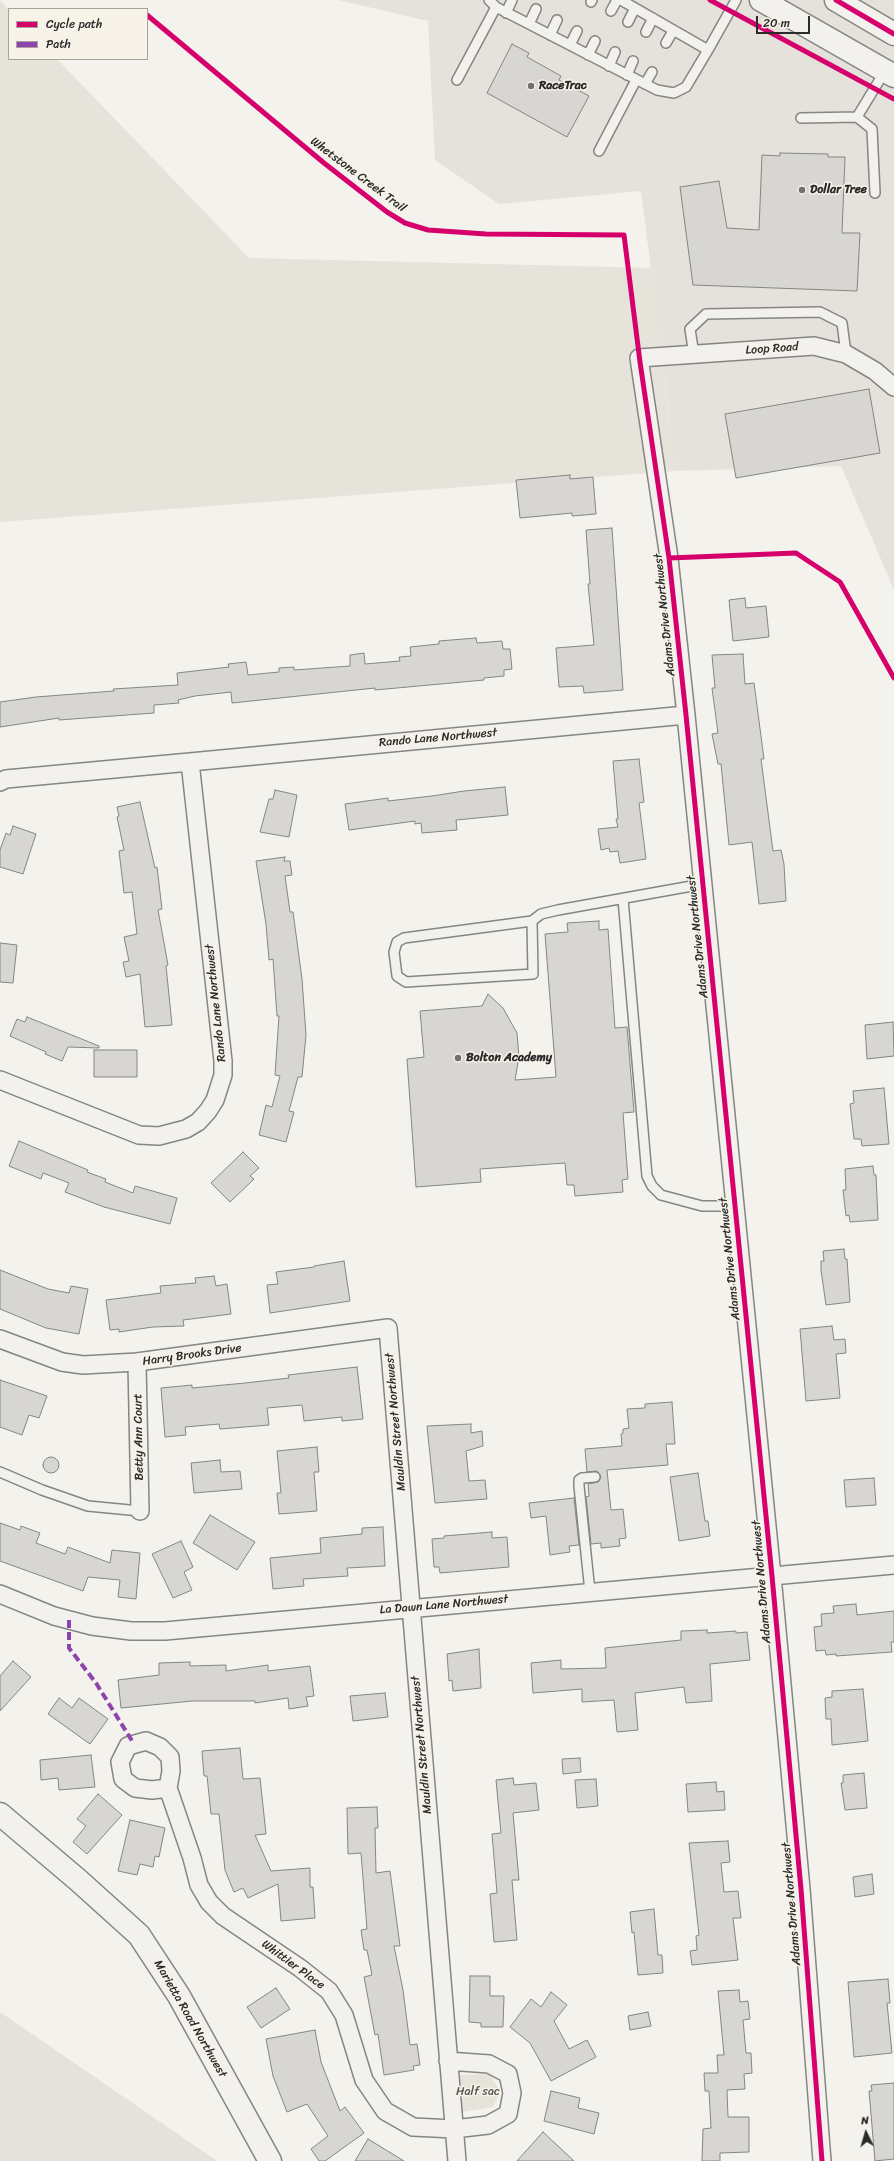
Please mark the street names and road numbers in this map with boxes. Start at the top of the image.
street label: Whetstone Creek Trail [307,134,409,216]
street label: Loop Road [745,340,799,358]
street label: Adams Drive Northwest [651,553,679,677]
street label: Rando Lane Northwest [378,726,498,750]
street label: Adams Drive Northwest [684,875,712,999]
street label: Rando Lane Northwest [203,943,229,1063]
street label: Adams Drive Northwest [716,1197,744,1321]
street label: Harry Brooks Drive [142,1341,242,1369]
street label: Mauldin Street Northwest [383,1352,409,1492]
street label: Betty Ann Court [131,1393,147,1481]
street label: Adams Drive Northwest [749,1520,775,1644]
street label: La Dawn Lane Northwest [379,1592,509,1618]
street label: Mauldin Street Northwest [409,1675,435,1815]
street label: Adams Drive Northwest [779,1842,805,1966]
street label: Whittier Place [259,1937,327,1993]
street label: Marietta Road Northwest [150,1958,230,2080]

